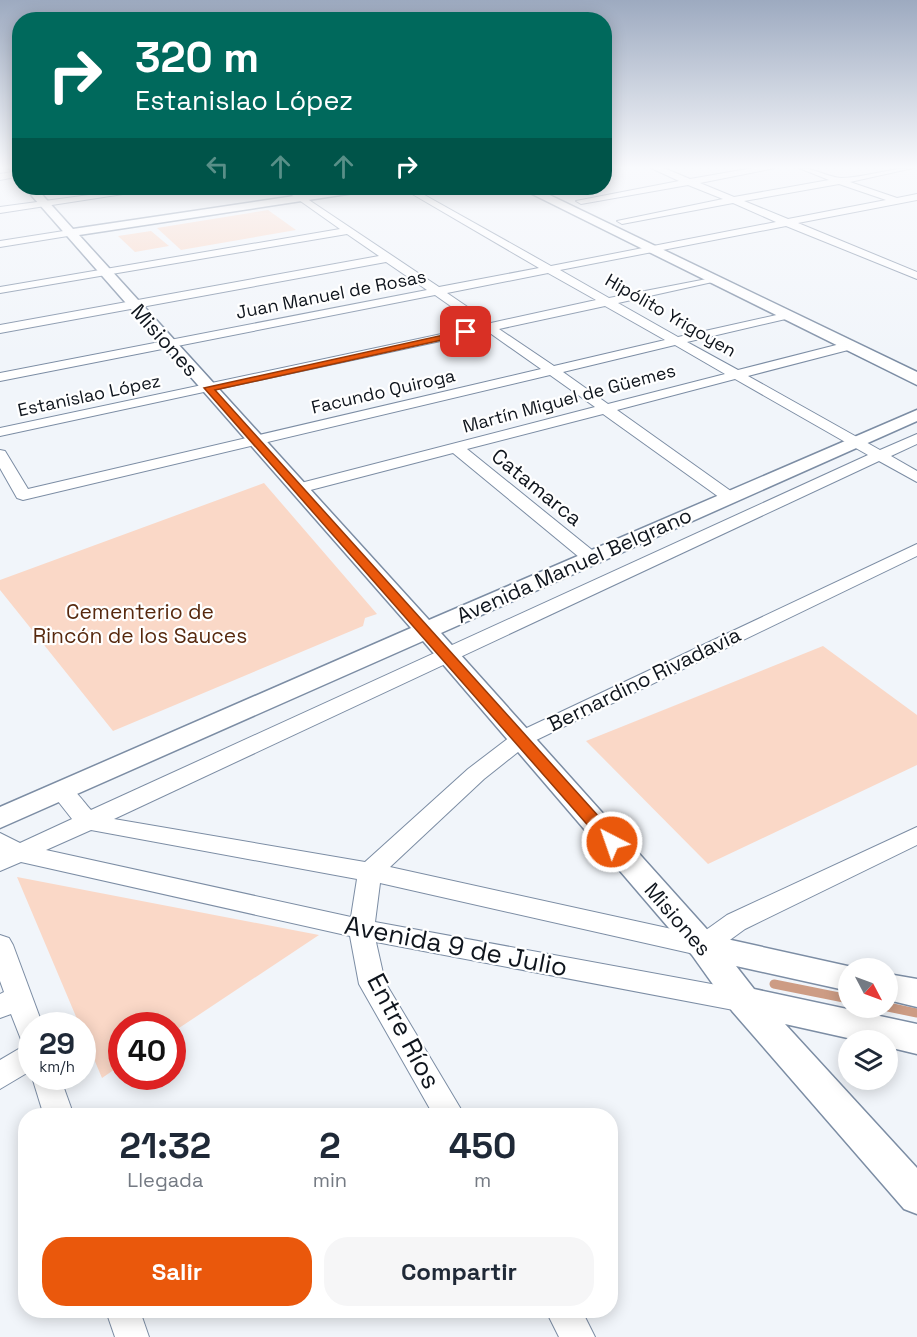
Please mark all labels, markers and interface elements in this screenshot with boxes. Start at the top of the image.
text: 320 m [135,31,259,84]
icon: right [36,36,114,114]
text: Estanislao López [135,83,353,118]
icon: left [201,150,234,183]
icon: ahead [264,150,297,183]
icon: ahead [327,150,360,183]
icon: right [390,150,423,183]
street label: Juan Manuel de Rosas [234,264,428,324]
street label: Hipólito Yrigoyen [601,268,741,362]
street label: Misiones [125,298,205,382]
pin [440,306,491,357]
icon: arrive [449,315,482,348]
street label: Martín Miguel de Güemes [460,359,678,437]
street label: Facundo Quiroga [309,363,457,419]
street label: Estanislao López [16,369,162,421]
street label: Catamarca [486,442,588,532]
street label: Avenida Manuel Belgrano [452,501,696,629]
park label: Cementerio de Rincón de los Sauces [33,598,247,649]
street label: Bernardino Rivadavia [543,621,745,737]
position arrow [580,810,644,874]
street label: Misiones [639,877,717,961]
street label: Avenida 9 de Julio [342,908,570,984]
north arrow [838,958,898,1018]
map controls [838,958,898,1090]
street label: Entre Ríos [359,967,449,1095]
speed limit sign: 40 [108,1012,186,1090]
text: 29 [39,1024,75,1063]
button: layers [838,1030,898,1090]
text: km/h [39,1057,75,1076]
text: 21:32 [120,1123,211,1169]
text: 2 [319,1123,341,1169]
text: 450 [449,1123,516,1169]
text: Llegada [127,1167,203,1193]
text: min [313,1167,347,1193]
text: m [474,1167,491,1193]
button: Salir [42,1237,312,1306]
button: Compartir [324,1237,594,1306]

